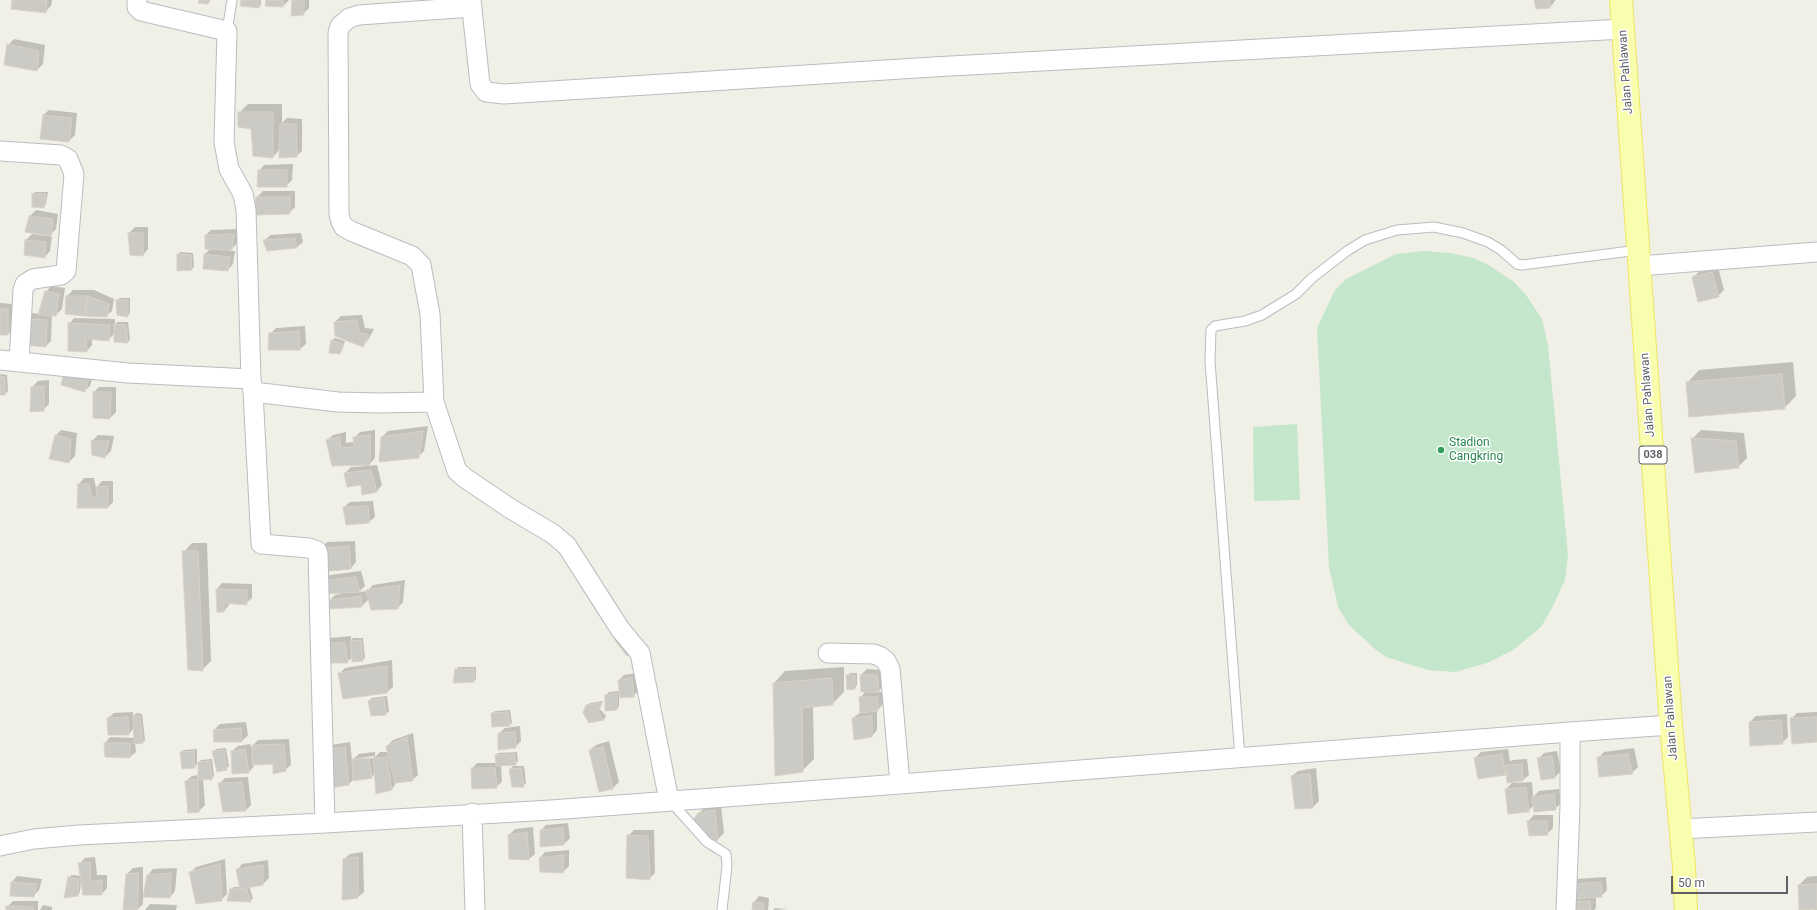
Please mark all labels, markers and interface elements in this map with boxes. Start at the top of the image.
street label: Jalan Pahlawan [1616,29,1636,115]
street label: Jalan Pahlawan [1638,352,1658,438]
place label: Stadion Cangkring [1449,436,1503,464]
marker: Stadion Cangkring [1436,445,1446,455]
road number: 038 [1639,446,1667,464]
street label: Jalan Pahlawan [1661,675,1681,761]
scale bar [1673,868,1790,894]
text: 50 m [1678,876,1705,890]

